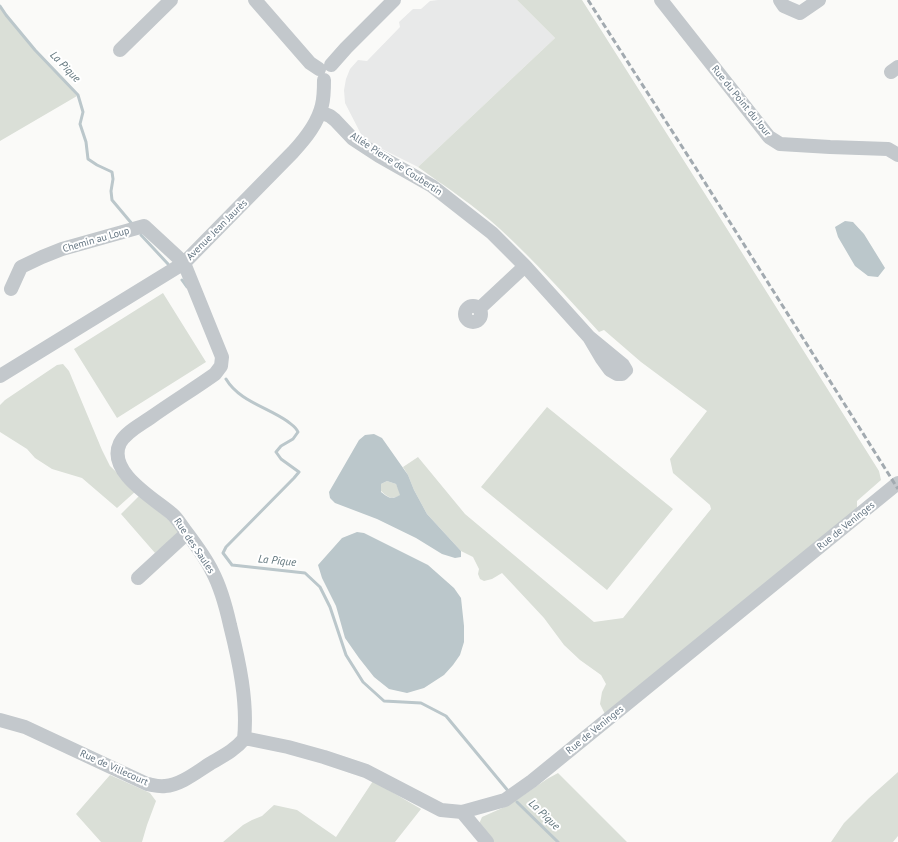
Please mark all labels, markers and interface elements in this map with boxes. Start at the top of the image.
water label: La Pique [47,49,83,85]
street label: Rue du Point du Jour [709,63,773,139]
street label: Allée Pierre de Coubertin [348,130,444,198]
street label: Avenue Jean Jaurès [184,197,250,263]
street label: Chemin au Loup [61,225,131,255]
street label: Rue de Veninges [815,499,877,553]
street label: Rue des Saules [171,516,217,576]
water label: La Pique [257,552,297,570]
street label: Rue de Veninges [564,703,626,757]
street label: Rue de Villecourt [78,748,150,788]
water label: La Pique [526,797,562,833]

